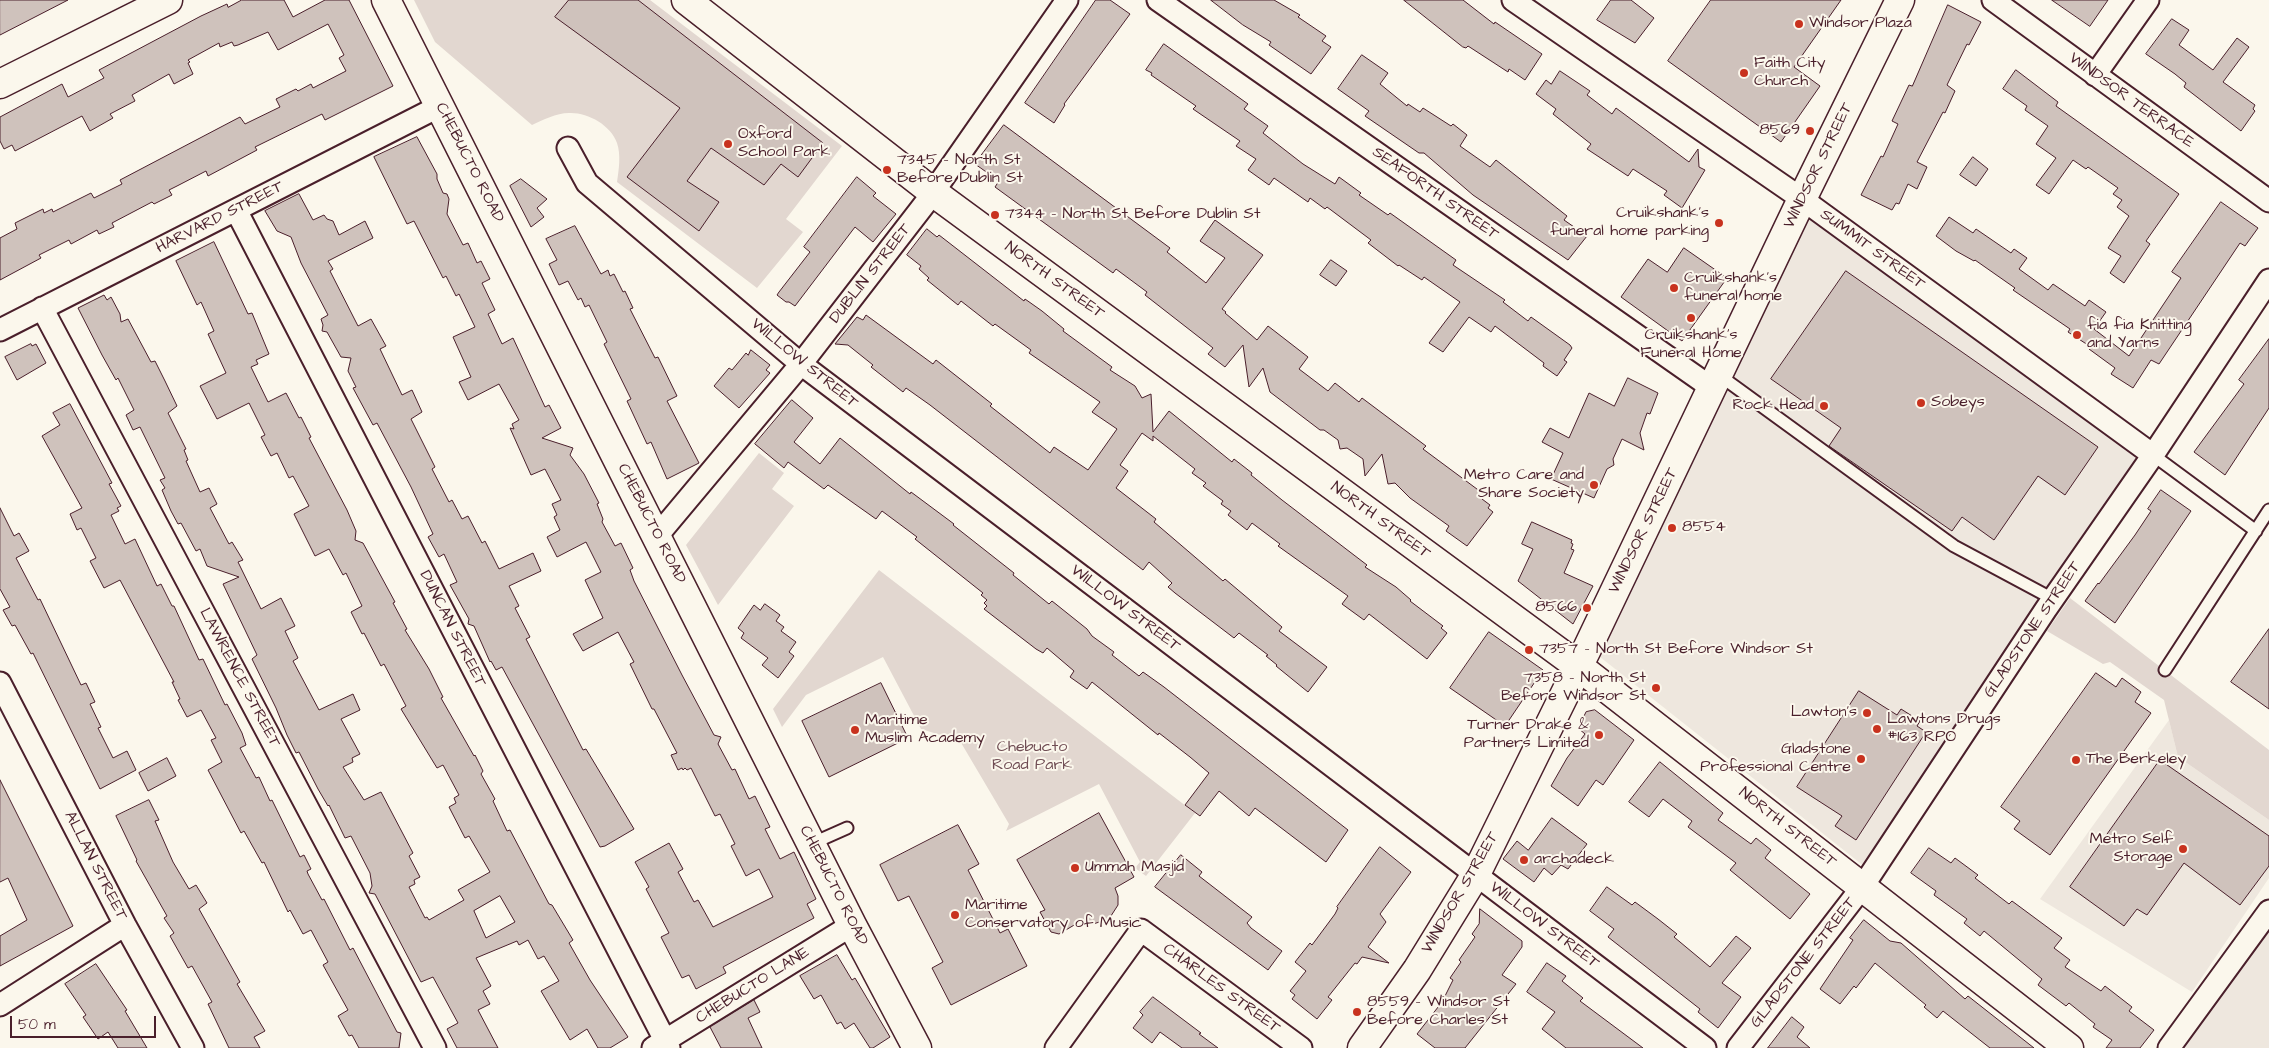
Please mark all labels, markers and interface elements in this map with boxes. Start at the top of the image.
place label: Windsor Plaza [1809,14,1912,34]
marker: Windsor Plaza [1793,18,1805,30]
street label: WINDSOR TERRACE [2065,49,2197,153]
place label: Faith City Church [1754,54,1825,92]
marker: Faith City Church [1738,67,1750,79]
street label: CHEBUCTO ROAD [430,100,508,226]
street label: WINDSOR STREET [1780,100,1858,232]
place label: 8569 [1759,121,1800,141]
place label: Oxford School Park [738,125,830,163]
marker: 8569 [1804,125,1816,137]
marker: Oxford School Park [722,138,734,150]
street label: SEAFORTH STREET [1368,143,1502,245]
place label: 7345 - North St Before Dublin St [897,151,1023,189]
marker: 7345 - North St Before Dublin St [881,164,893,176]
street label: HARVARD STREET [153,178,287,258]
place label: Cruikshank's funeral home parking [1550,204,1709,242]
place label: 7344 - North St Before Dublin St [1005,205,1260,225]
street label: SUMMIT STREET [1816,205,1928,295]
marker: 7344 - North St Before Dublin St [989,209,1001,221]
marker: Cruikshank's funeral home parking [1713,217,1725,229]
street label: DUBLIN STREET [826,220,916,328]
street label: NORTH STREET [1000,238,1108,324]
place label: Cruikshank's funeral home [1684,269,1782,307]
marker: Cruikshank's funeral home [1668,282,1680,294]
marker: Cruikshank's Funeral Home [1685,312,1697,324]
street label: WILLOW STREET [747,315,861,413]
place label: fia fia Knitting and Yarns [2087,316,2192,354]
place label: Cruikshank's Funeral Home [1640,326,1742,364]
marker: fia fia Knitting and Yarns [2071,329,2083,341]
place label: Sobeys [1931,393,1985,413]
place label: Rock Head [1733,396,1814,416]
marker: Sobeys [1915,397,1927,409]
marker: Rock Head [1818,400,1830,412]
street label: CHEBUCTO ROAD [612,461,690,587]
street label: WINDSOR STREET [1605,465,1683,597]
place label: Metro Care and Share Society [1464,466,1584,504]
street label: NORTH STREET [1326,478,1434,564]
marker: Metro Care and Share Society [1588,479,1600,491]
place label: 8554 [1682,518,1726,538]
marker: 8554 [1666,522,1678,534]
street label: GLADSTONE STREET [1980,558,2086,702]
street label: WILLOW STREET [1066,562,1184,656]
street label: DUNCAN STREET [414,568,490,690]
place label: 8566 [1535,598,1577,618]
marker: 8566 [1581,602,1593,614]
street label: LAWRENCE STREET [194,605,284,751]
place label: 7357 - North St Before Windsor St [1539,640,1813,660]
marker: 7357 - North St Before Windsor St [1523,644,1535,656]
place label: 7358 - North St Before Windsor St [1501,669,1646,707]
marker: 7358 - North St Before Windsor St [1650,682,1662,694]
place label: Lawton's [1791,703,1857,723]
marker: Lawton's [1861,707,1873,719]
place label: Lawtons Drugs #163 RPO [1887,710,2001,748]
place label: Maritime Muslim Academy [865,711,985,749]
place label: Turner Drake & Partners Limited [1464,716,1589,754]
marker: Lawtons Drugs #163 RPO [1871,723,1883,735]
marker: Maritime Muslim Academy [849,724,861,736]
marker: Turner Drake & Partners Limited [1593,729,1605,741]
park label: Chebucto Road Park [992,738,1072,776]
place label: Gladstone Professional Centre [1700,740,1851,778]
place label: The Berkeley [2086,750,2186,770]
marker: Gladstone Professional Centre [1855,753,1867,765]
marker: The Berkeley [2070,754,2082,766]
street label: NORTH STREET [1734,784,1840,872]
street label: ALLAN STREET [59,808,131,924]
street label: CHEBUCTO ROAD [794,823,872,949]
street label: WINDSOR STREET [1418,829,1504,957]
place label: Metro Self Storage [2089,830,2173,868]
marker: Metro Self Storage [2177,843,2189,855]
place label: archadeck [1534,850,1614,870]
marker: archadeck [1518,854,1530,866]
place label: Ummah Masjid [1085,858,1184,878]
marker: Ummah Masjid [1069,862,1081,874]
street label: WILLOW STREET [1485,879,1603,973]
street label: GLADSTONE STREET [1747,894,1861,1032]
place label: Maritime Conservatory of Music [965,896,1142,934]
marker: Maritime Conservatory of Music [949,909,961,921]
street label: CHARLES STREET [1159,940,1283,1038]
street label: CHEBUCTO LANE [693,943,813,1029]
place label: 8559 - Windsor St Before Charles St [1367,993,1510,1031]
scale bar [12,1006,159,1038]
marker: 8559 - Windsor St Before Charles St [1351,1006,1363,1018]
text: 50 m [18,1014,56,1035]

